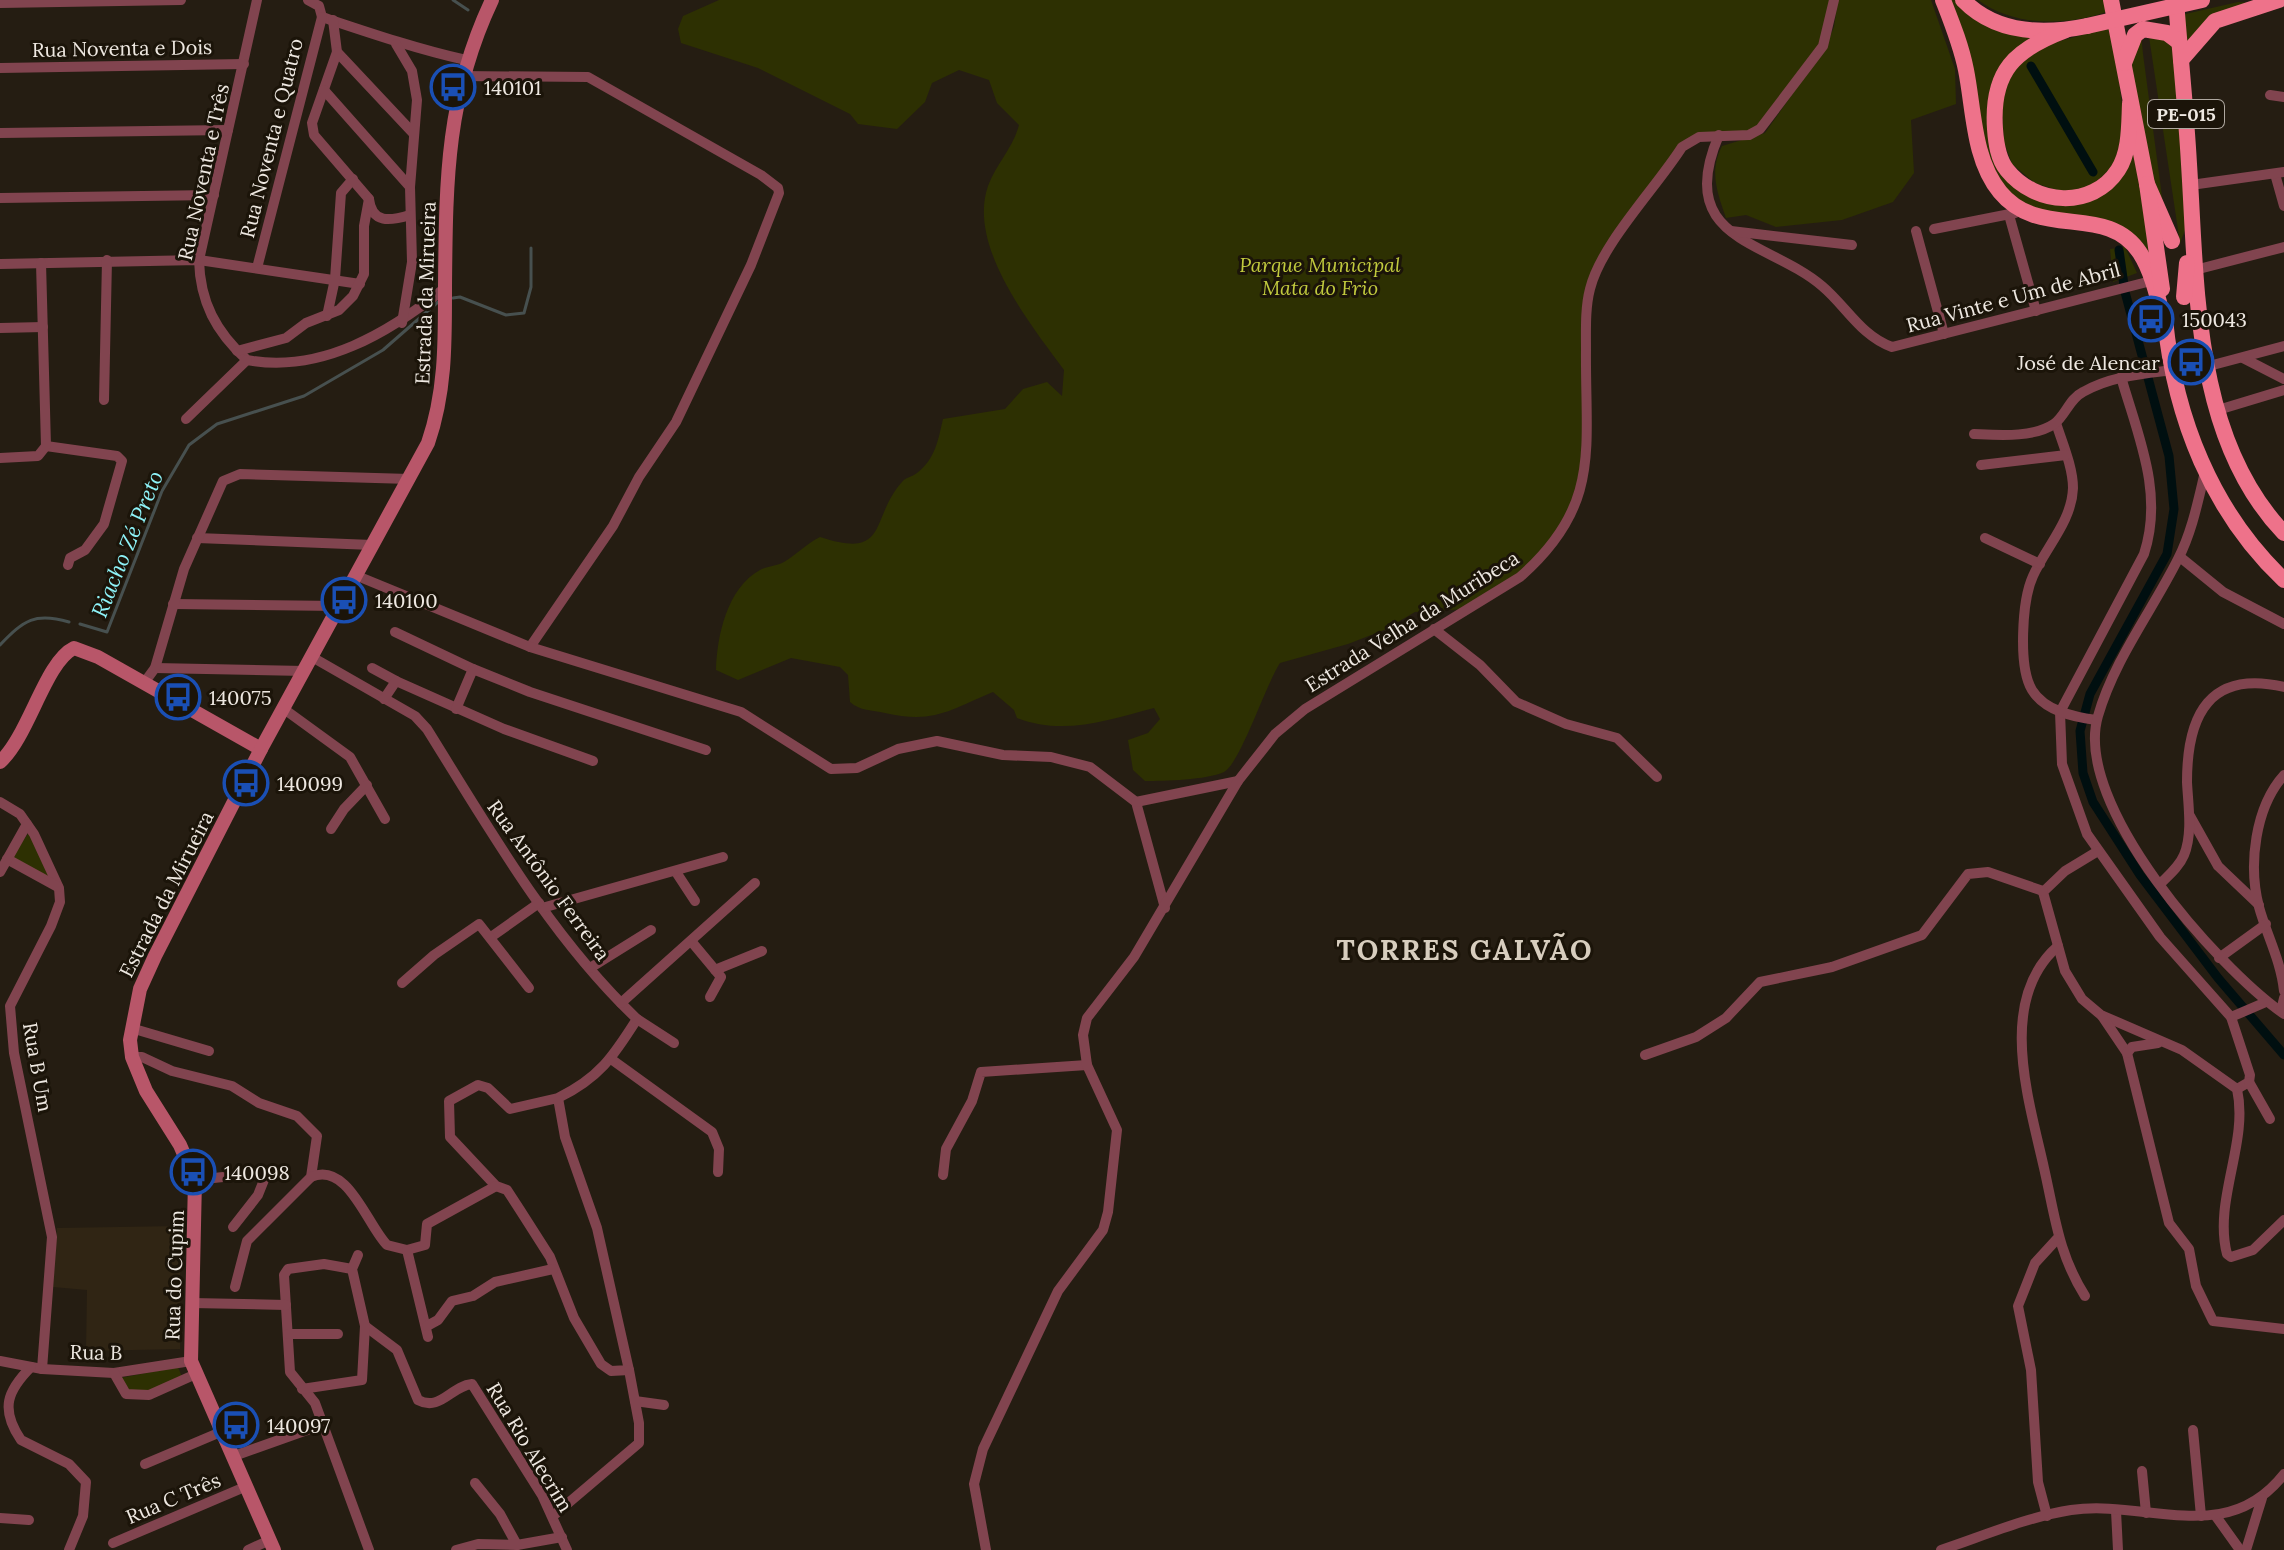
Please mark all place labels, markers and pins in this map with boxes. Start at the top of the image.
bus stop icon: 140101 [429,63,477,111]
place label: 140101 [484,75,542,100]
bus stop icon: 150043 [2127,295,2175,343]
place label: 150043 [2182,307,2247,332]
bus stop icon: José de Alencar [2167,338,2215,386]
place label: José de Alencar [2016,350,2160,375]
bus stop icon: 140100 [320,576,368,624]
place label: 140100 [375,588,438,613]
bus stop icon: 140075 [154,673,202,721]
place label: 140075 [209,685,272,710]
bus stop icon: 140099 [222,759,270,807]
place label: 140099 [277,771,343,796]
bus stop icon: 140098 [169,1148,217,1196]
place label: 140098 [224,1160,290,1185]
bus stop icon: 140097 [212,1401,260,1449]
place label: 140097 [267,1413,330,1438]

